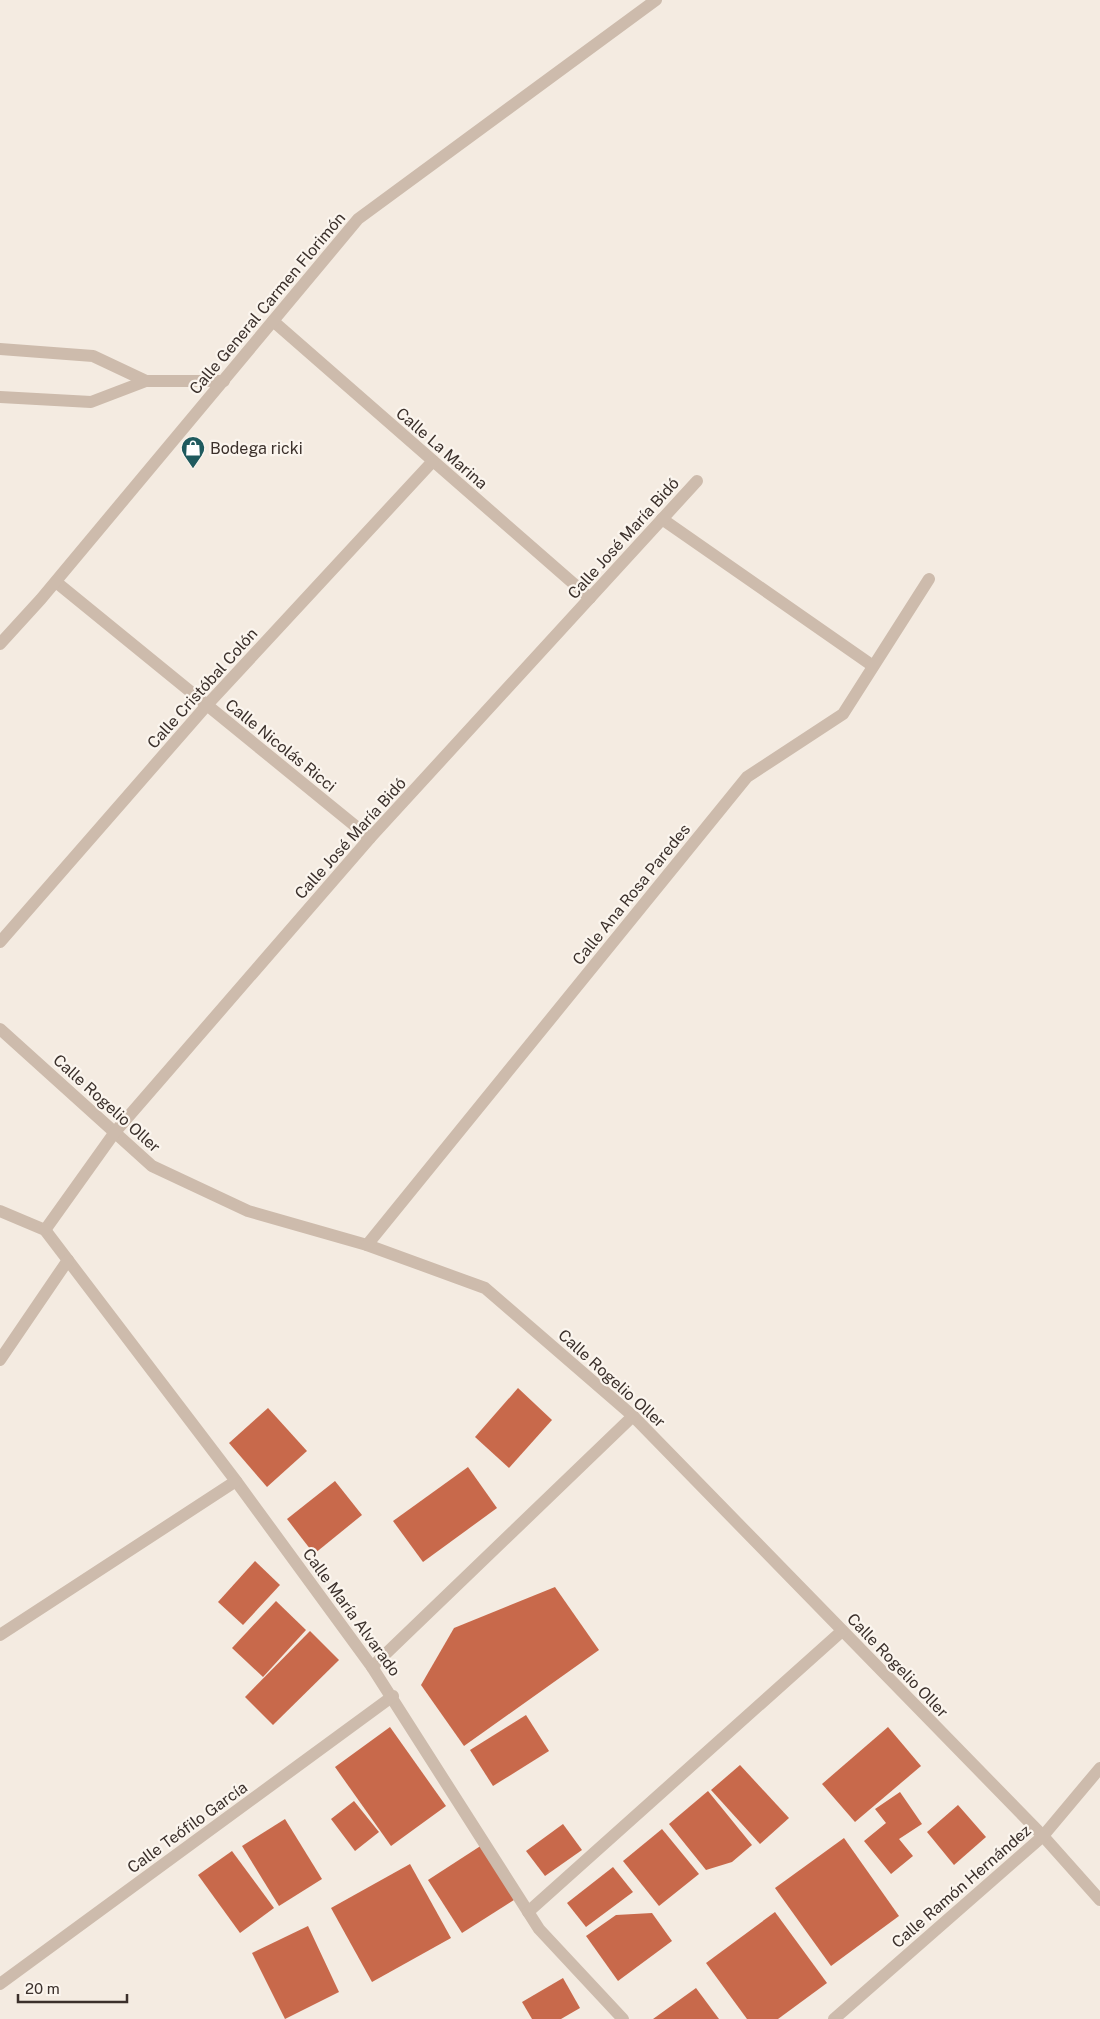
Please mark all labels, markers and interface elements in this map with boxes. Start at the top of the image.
street label: Calle General Carmen Florimón [186,208,349,398]
street label: Calle La Marina [392,404,491,493]
shop icon: Bodega ricki [180,435,206,469]
place label: Bodega ricki [210,439,303,458]
street label: Calle José María Bidó [564,474,683,603]
street label: Calle Cristóbal Colón [143,624,262,753]
street label: Calle Nicolás Ricci [222,695,340,796]
street label: Calle José María Bidó [291,774,410,903]
street label: Calle Ana Rosa Paredes [569,820,694,969]
street label: Calle Rogelio Oller [49,1050,164,1156]
street label: Calle Rogelio Oller [554,1325,669,1431]
street label: Calle María Alvarado [299,1545,404,1680]
street label: Calle Rogelio Oller [843,1609,952,1721]
street label: Calle Teófilo García [124,1778,251,1877]
street label: Calle Ramón Hernández [888,1821,1035,1952]
scale bar [18,1972,126,2004]
text: 20 m [25,1980,60,1997]

